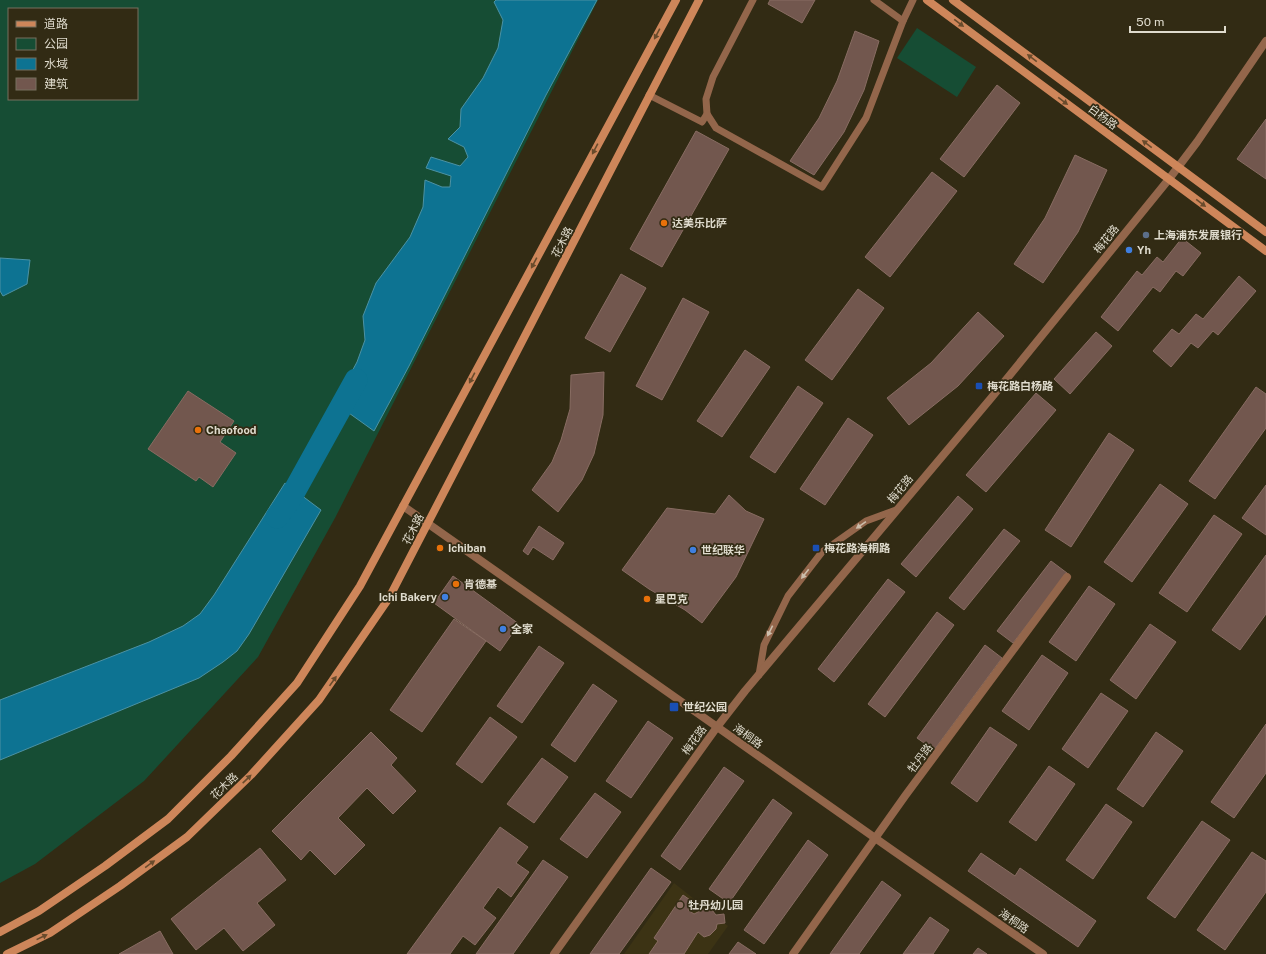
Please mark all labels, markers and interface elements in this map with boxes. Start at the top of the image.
legend [8,8,138,100]
scale bar [1130,8,1225,34]
text: 50 m [1136,15,1164,29]
text: 道路 [44,17,68,31]
one-way arrow [953,19,964,27]
one-way arrow [654,29,660,40]
text: 公园 [44,37,68,51]
one-way arrow [1026,54,1037,63]
text: 水域 [44,57,68,71]
text: 建筑 [44,77,68,91]
one-way arrow [1058,96,1069,105]
street label: 白杨路 [1086,102,1120,132]
one-way arrow [1142,140,1153,148]
one-way arrow [592,143,599,155]
one-way arrow [1195,199,1206,207]
place label: 达美乐比萨 [672,217,727,229]
marker: 达美乐比萨 [659,218,669,228]
street label: 梅花路 [1091,222,1121,256]
street label: 花木路 [549,225,575,259]
place label: 上海浦东发展银行 [1154,229,1242,241]
marker: 上海浦东发展银行 [1141,230,1151,240]
place label: Yh [1137,244,1151,256]
marker: Yh [1124,245,1134,255]
one-way arrow [530,257,537,269]
one-way arrow [469,372,475,384]
place label: 梅花路白杨路 [987,380,1054,392]
marker: 梅花路白杨路 [974,381,984,391]
place label: Chaofood [206,424,256,436]
marker: Chaofood [193,425,203,435]
street label: 梅花路 [885,473,915,505]
street label: 花木路 [400,512,426,546]
one-way arrow [855,521,866,529]
place label: Ichiban [448,542,486,554]
place label: 梅花路海桐路 [824,542,891,554]
marker: Ichiban [435,543,445,553]
marker: 梅花路海桐路 [811,543,821,553]
place label: 世纪联华 [701,544,745,556]
marker: 世纪联华 [688,545,698,555]
one-way arrow [801,569,809,580]
place label: 肯德基 [464,578,497,590]
marker: 肯德基 [451,579,461,589]
place label: Ichi Bakery [379,591,438,603]
marker: Ichi Bakery [440,592,450,602]
place label: 星巴克 [655,593,688,605]
marker: 星巴克 [642,594,652,604]
place label: 全家 [511,623,533,635]
marker: 全家 [498,624,508,634]
one-way arrow [767,625,774,637]
one-way arrow [329,676,337,686]
marker: 世纪公园 [668,701,680,713]
place label: 世纪公园 [683,701,727,713]
street label: 海桐路 [731,722,765,750]
street label: 梅花路 [679,723,709,757]
street label: 牡丹路 [905,741,935,775]
street label: 花木路 [208,770,240,802]
one-way arrow [242,774,252,784]
one-way arrow [144,860,155,869]
place label: 牡丹幼儿园 [688,899,743,911]
marker: 牡丹幼儿园 [675,900,685,910]
street label: 海桐路 [997,907,1031,935]
one-way arrow [36,934,47,940]

